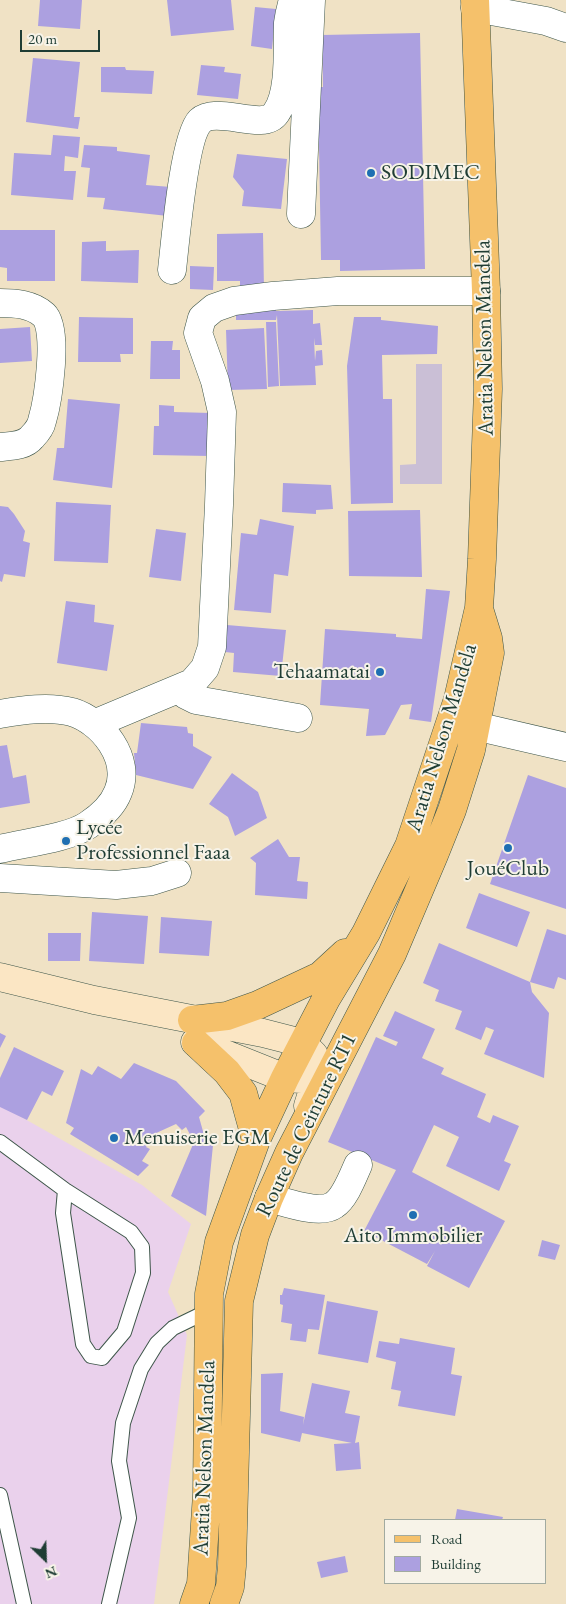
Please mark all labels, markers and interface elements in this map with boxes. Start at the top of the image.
scale bar [22,20,102,52]
text: 20 m [28,29,57,48]
place label: SODIMEC [381,160,480,186]
marker: SODIMEC [365,167,377,179]
street label: Aratia Nelson Mandela [470,240,500,436]
street label: Aratia Nelson Mandela [401,641,483,835]
place label: Tehaamatai [273,659,370,685]
marker: Tehaamatai [374,666,386,678]
place label: Lycée Professionnel Faaa [76,815,230,866]
marker: Lycée Professionnel Faaa [60,835,72,847]
marker: JouéClub [502,842,514,854]
place label: JouéClub [467,856,549,882]
street label: Route de Ceinture RT1 [251,1029,363,1221]
place label: Menuiserie EGM [124,1125,270,1151]
marker: Menuiserie EGM [108,1132,120,1144]
marker: Aito Immobilier [407,1209,419,1221]
place label: Aito Immobilier [344,1223,482,1249]
street label: Aratia Nelson Mandela [188,1360,222,1556]
legend [384,1519,546,1584]
text: Road [431,1529,462,1548]
north arrow [20,1534,70,1584]
text: Building [431,1554,481,1573]
text: N [42,1562,60,1583]

